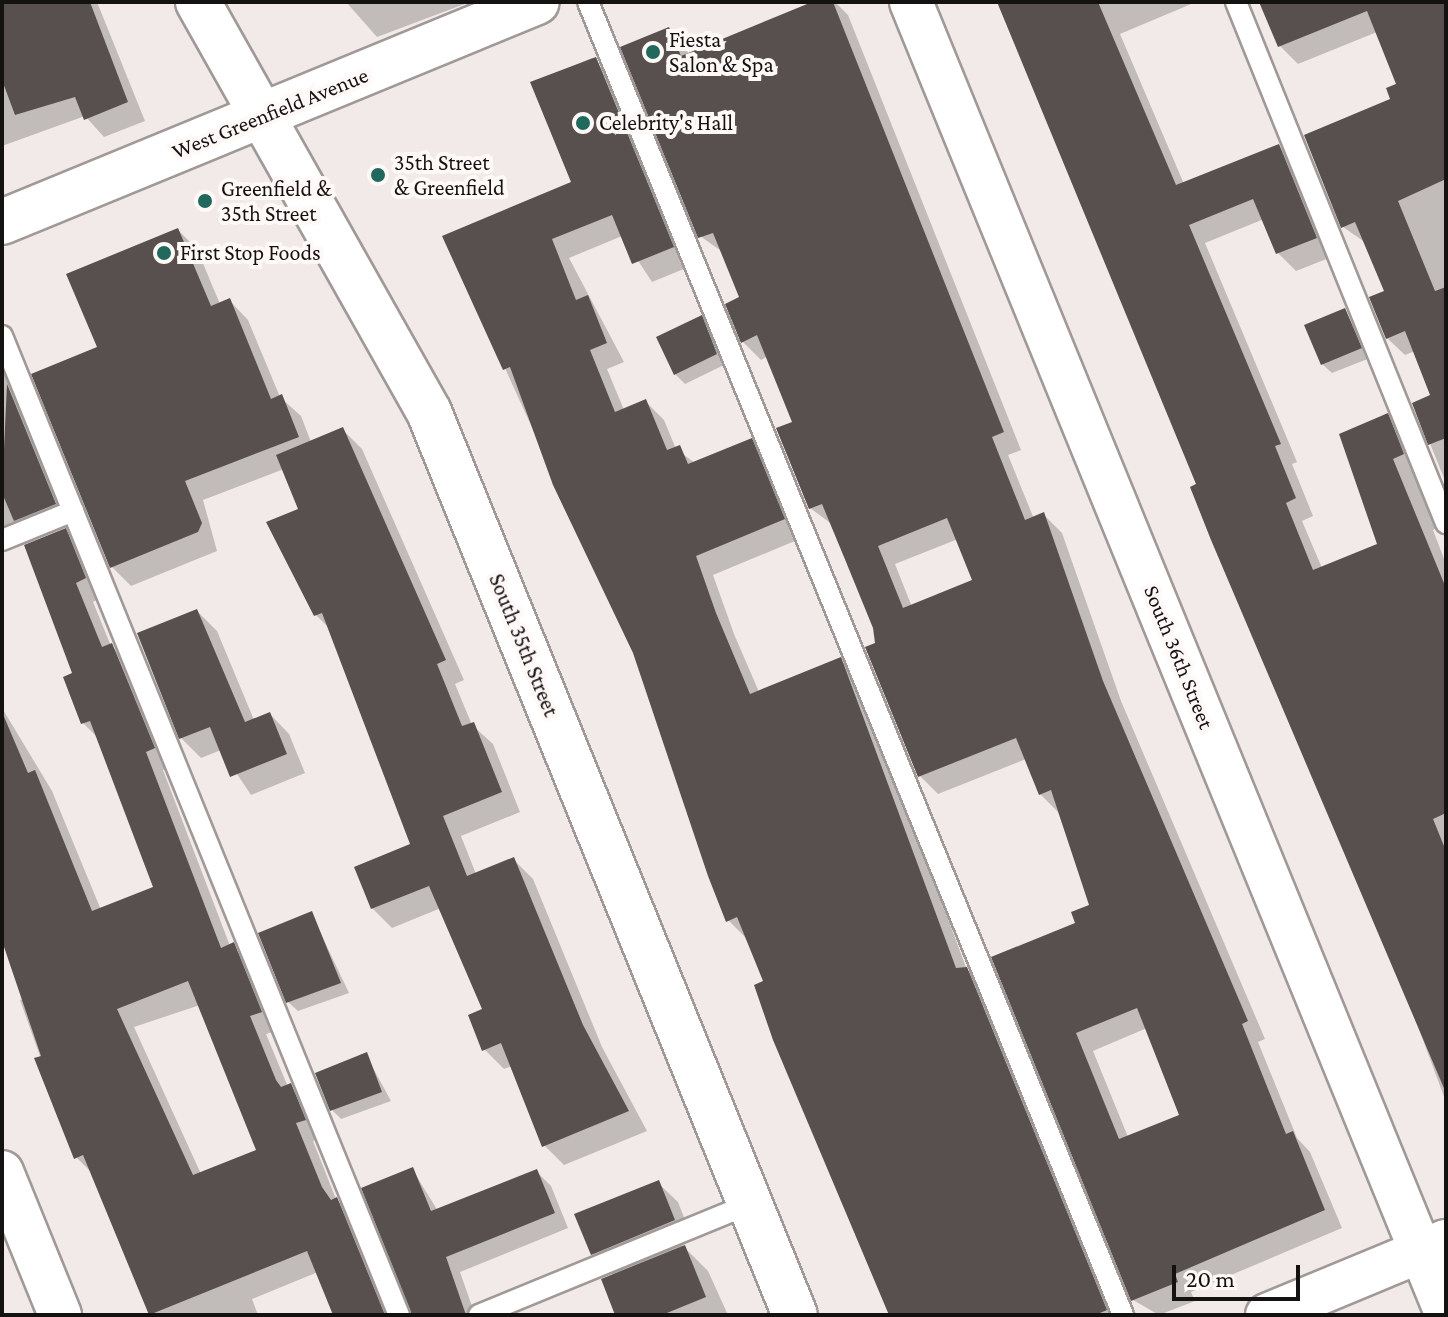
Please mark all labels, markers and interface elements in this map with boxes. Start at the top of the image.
place label: Fiesta Salon & Spa [669,26,774,78]
marker: Fiesta Salon & Spa [644,43,662,61]
street label: West Greenfield Avenue [168,62,372,164]
place label: Celebrity's Hall [599,110,733,136]
marker: Celebrity's Hall [574,114,592,132]
place label: 35th Street & Greenfield [394,149,505,200]
marker: 35th Street & Greenfield [369,166,387,184]
place label: Greenfield & 35th Street [221,175,332,226]
marker: Greenfield & 35th Street [196,192,214,210]
place label: First Stop Foods [180,240,321,266]
marker: First Stop Foods [155,244,173,262]
street label: South 35th Street [483,570,565,720]
street label: South 36th Street [1138,581,1220,733]
scale bar [1176,1249,1304,1299]
text: 20 m [1186,1265,1235,1292]

